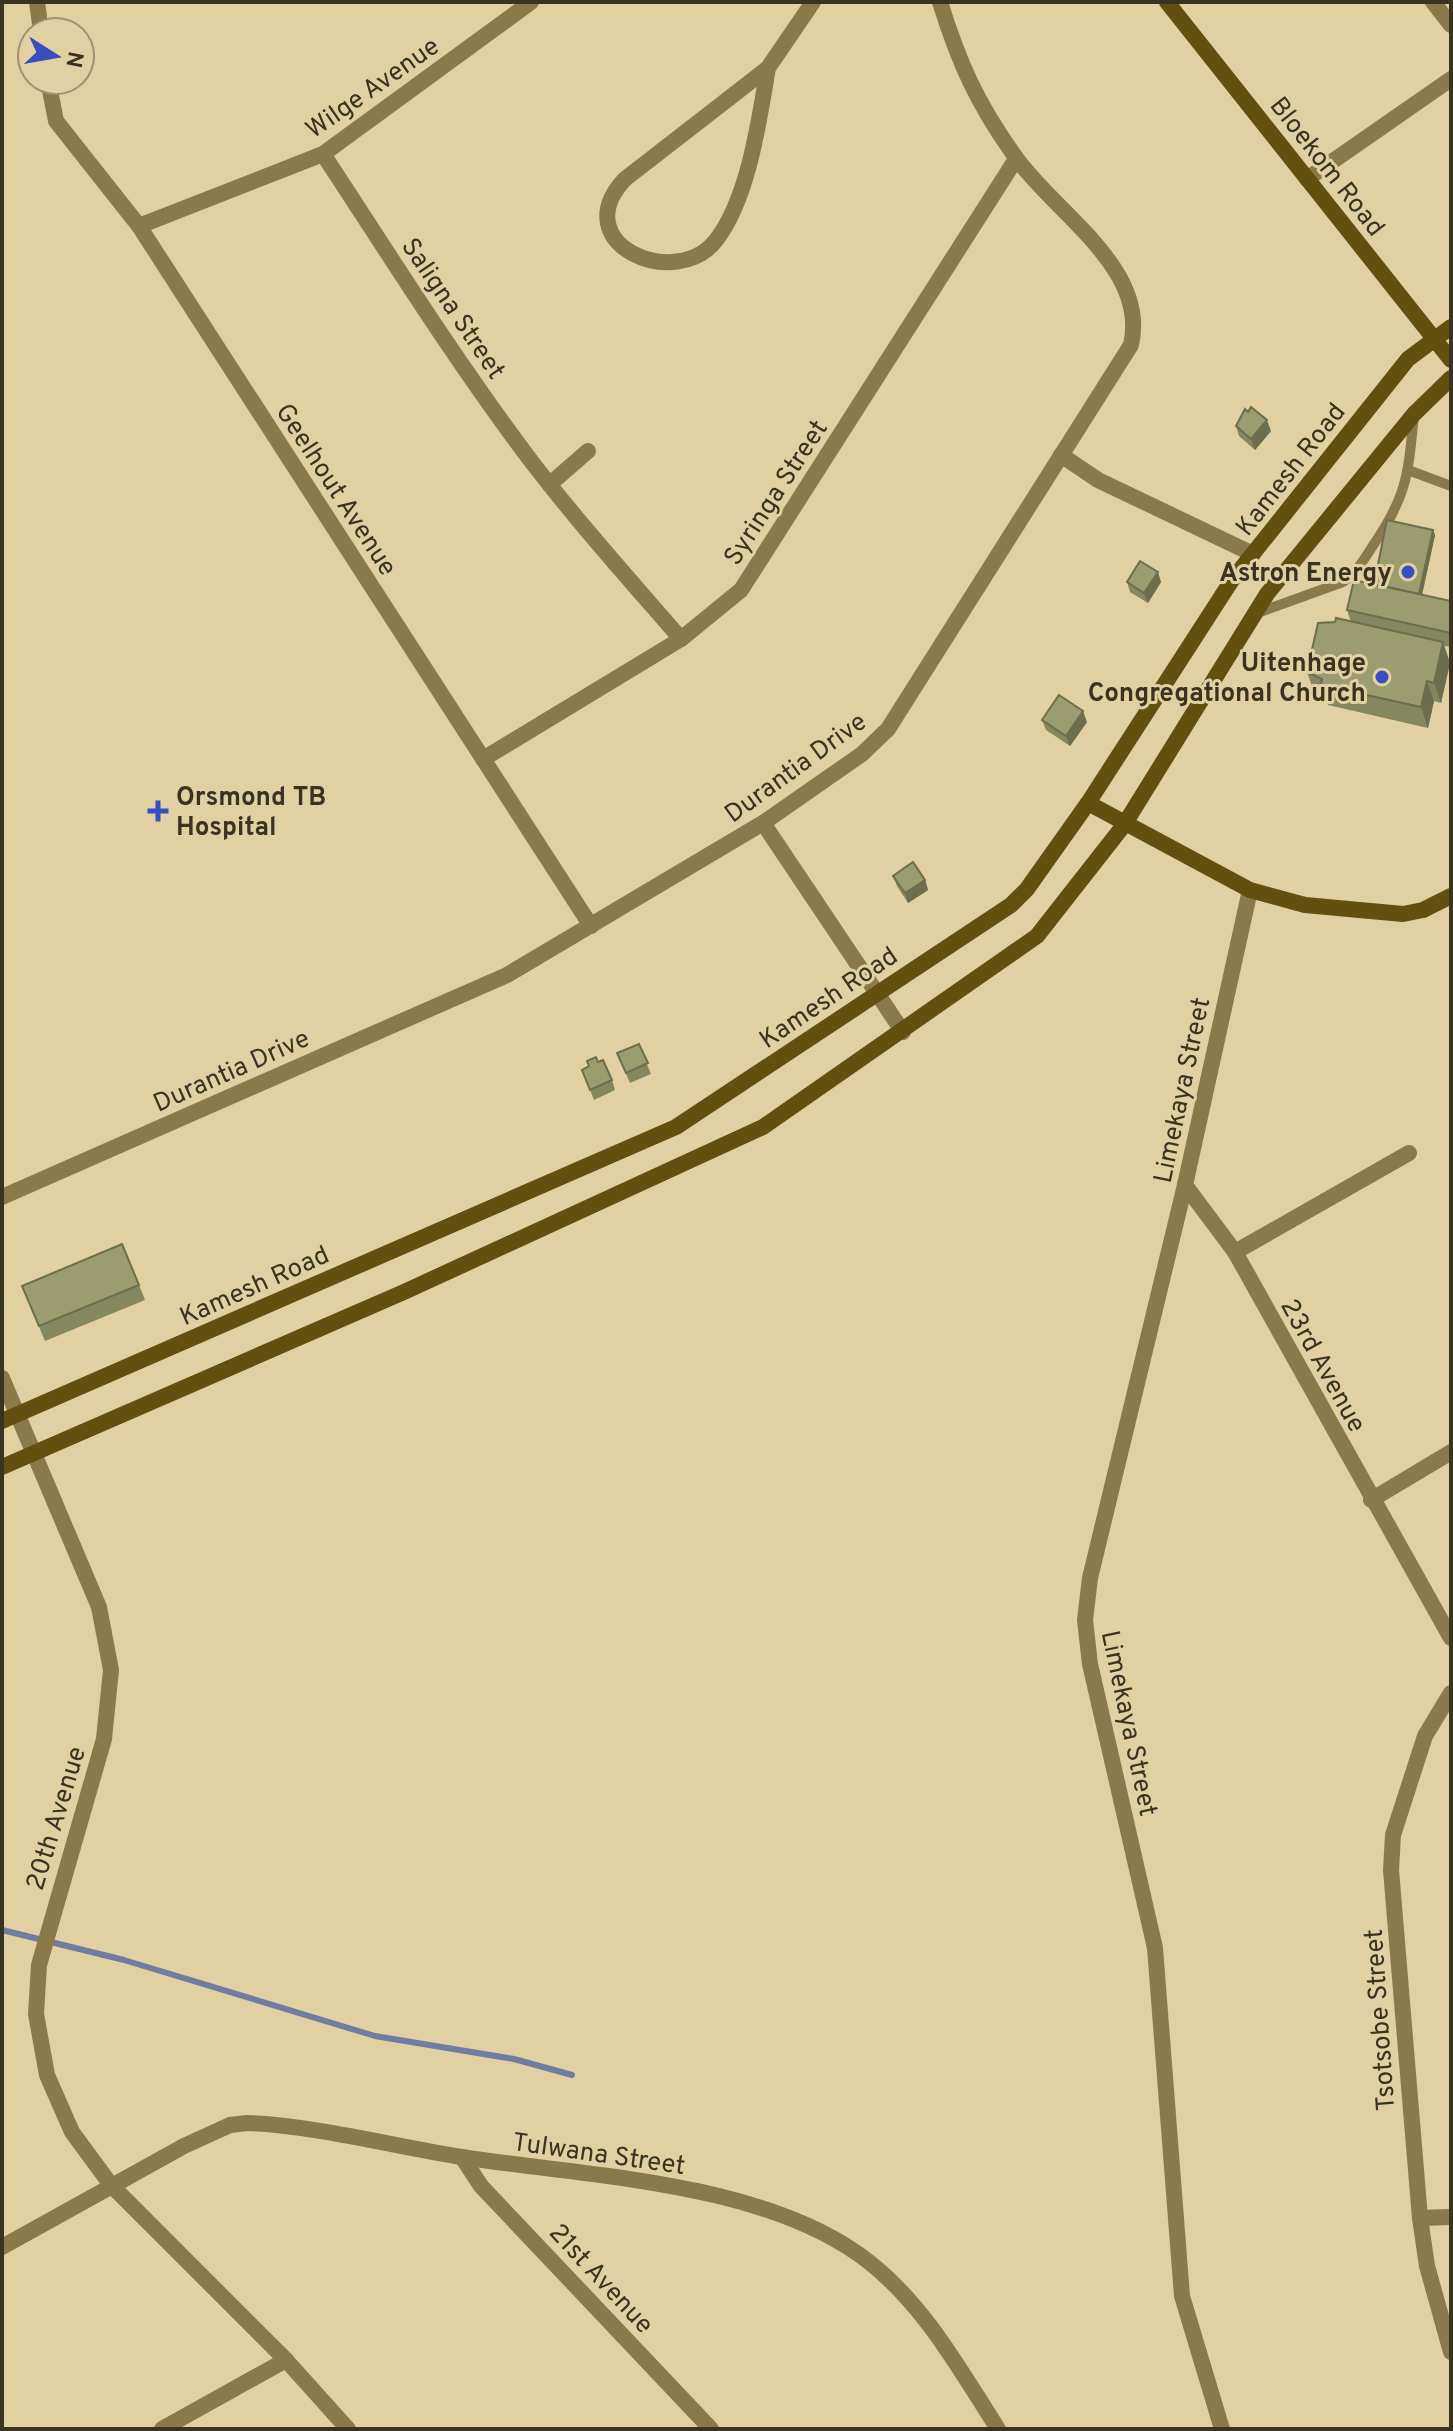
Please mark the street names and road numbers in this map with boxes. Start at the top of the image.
street label: Wilge Avenue [300,31,447,147]
street label: Bloekom Road [1261,91,1391,244]
street label: Saligna Street [392,232,511,386]
street label: Kamesh Road [1230,397,1354,544]
street label: Geelhout Avenue [267,398,403,583]
street label: Syringa Street [718,414,836,572]
street label: Durantia Drive [719,706,874,832]
street label: Kamesh Road [754,941,905,1058]
street label: Limekaya Street [1148,995,1219,1186]
street label: Durantia Drive [149,1023,315,1121]
street label: Kamesh Road [175,1240,335,1335]
street label: 23rd Avenue [1272,1294,1372,1439]
street label: Limekaya Street [1092,1628,1163,1819]
street label: 20th Avenue [20,1743,95,1895]
street label: Tsotsobe Street [1359,1928,1404,2112]
street label: Tulwana Street [510,2127,687,2184]
street label: 21st Avenue [541,2218,660,2342]

